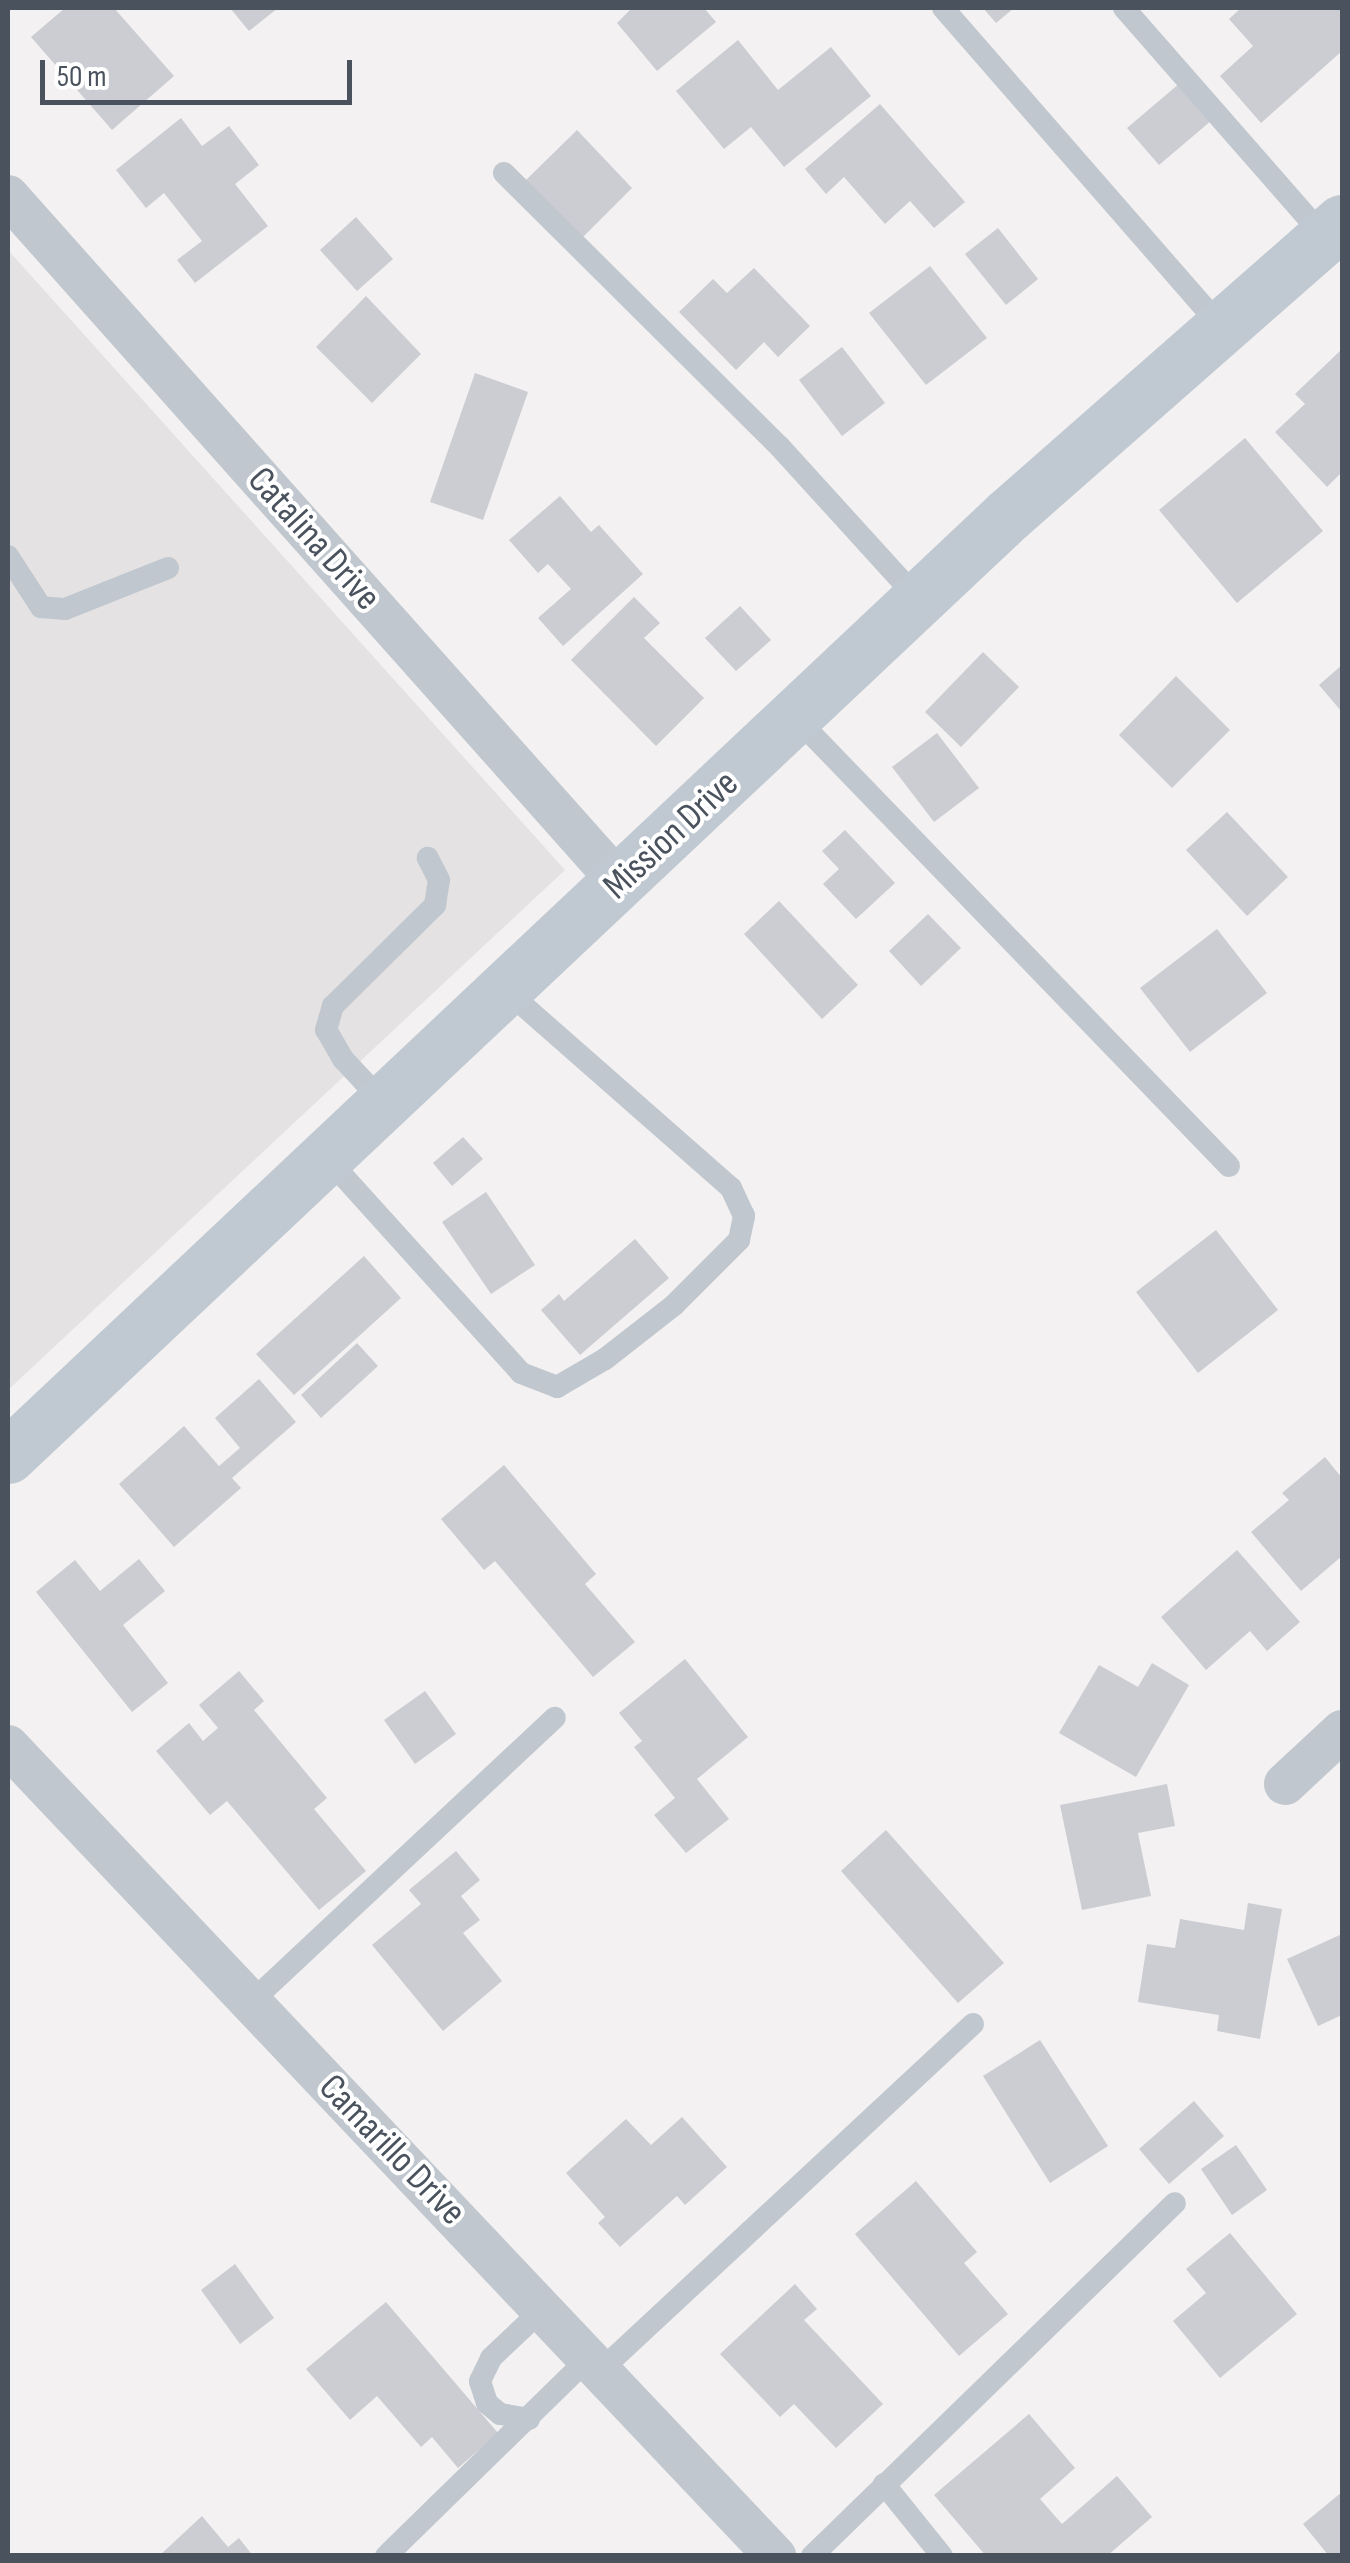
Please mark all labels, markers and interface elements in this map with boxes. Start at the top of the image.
scale bar [45,40,358,102]
text: 50 m [57,59,106,95]
street label: Catalina Drive [238,458,390,620]
street label: Mission Drive [594,761,748,909]
street label: Camarillo Drive [309,2065,475,2235]

